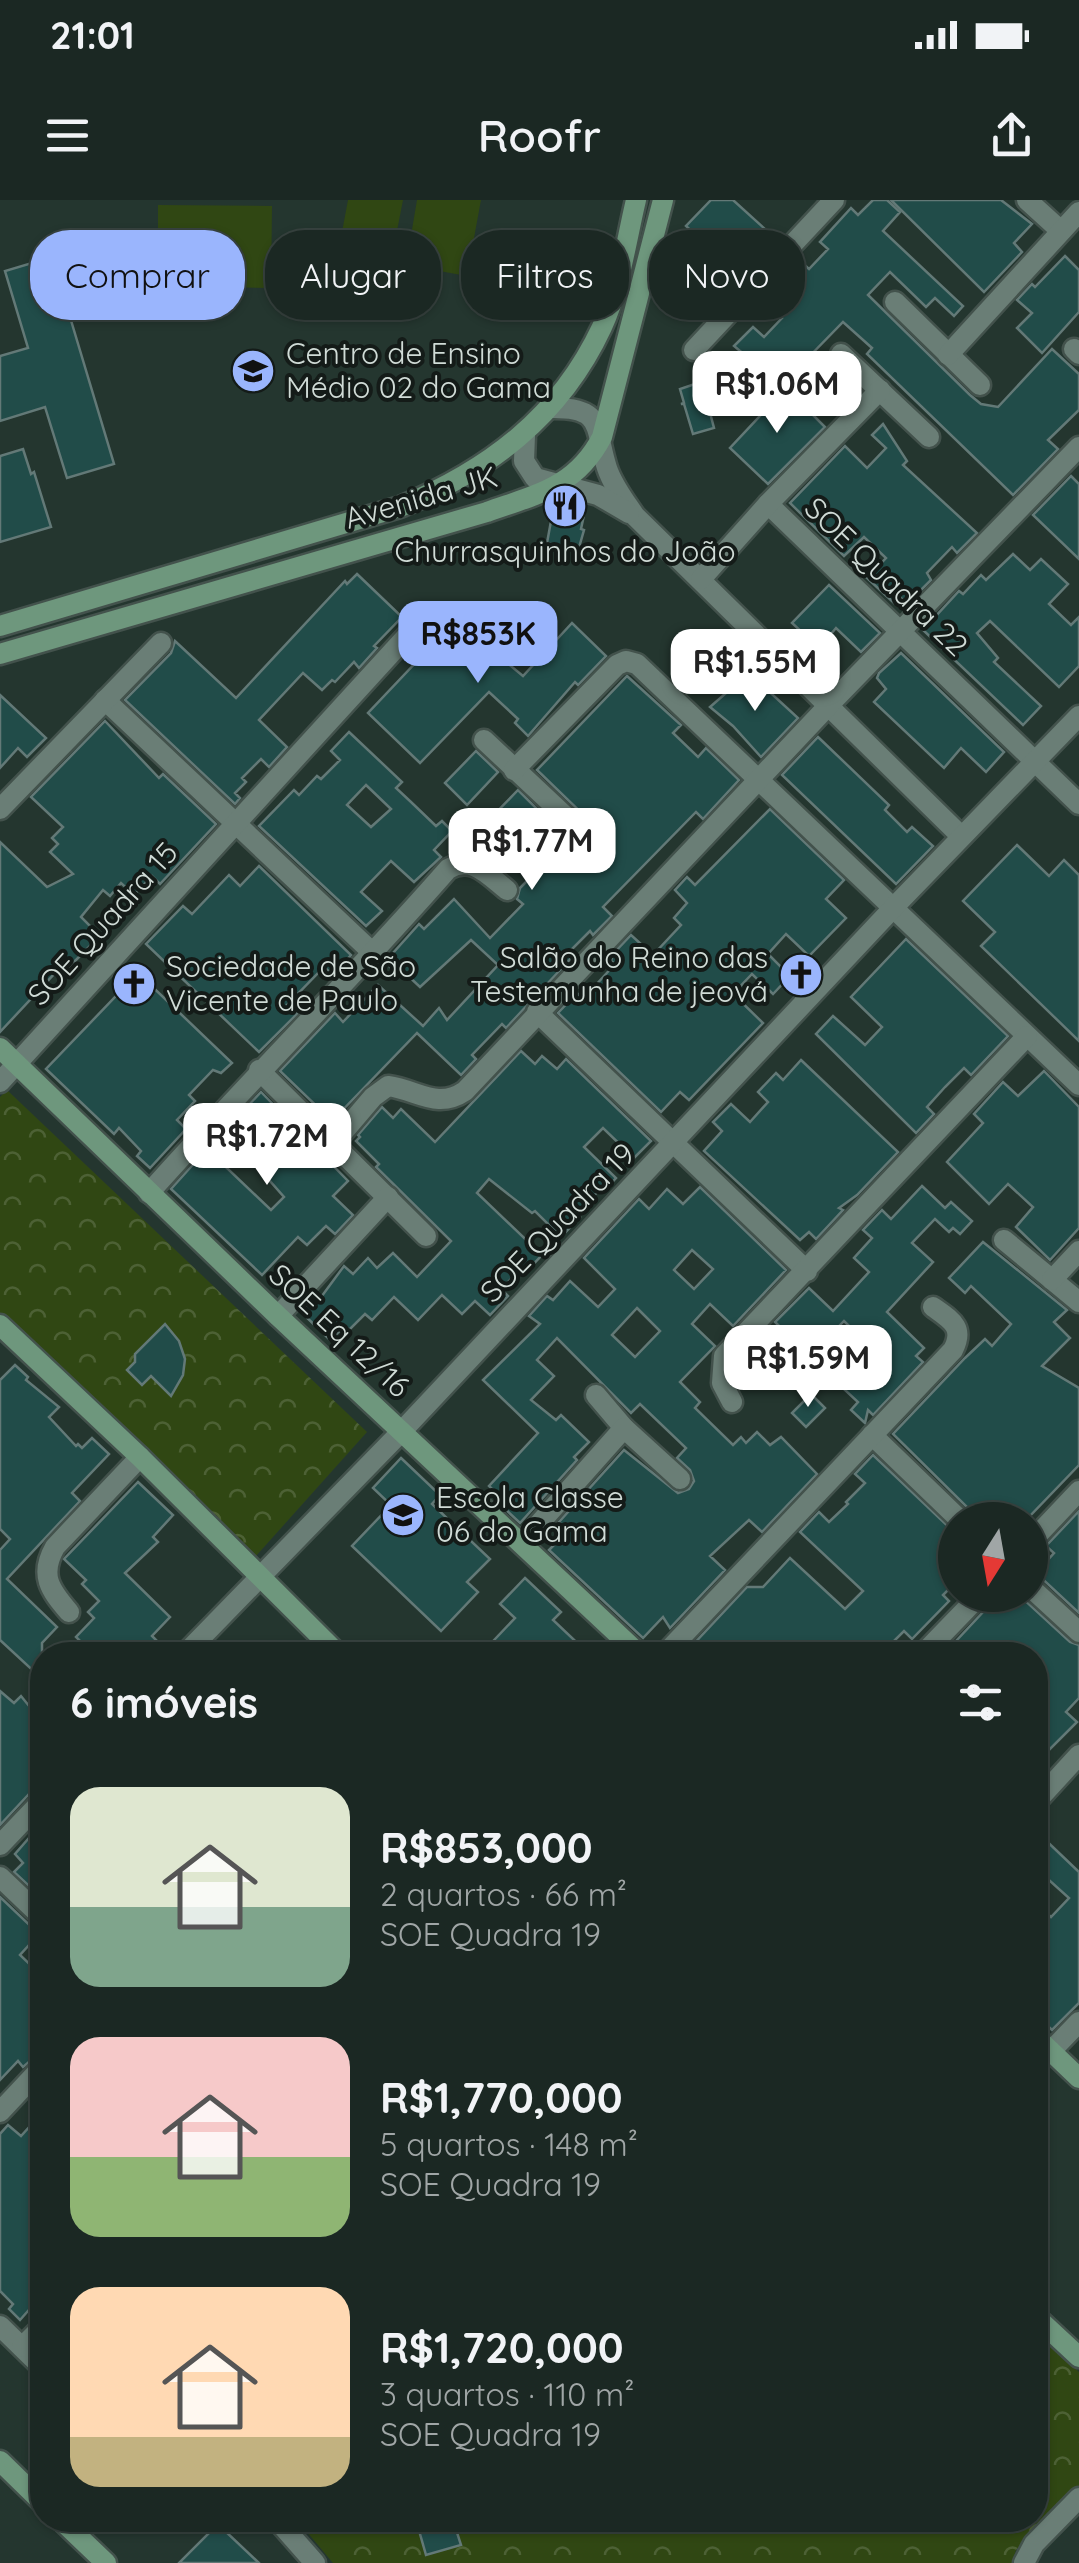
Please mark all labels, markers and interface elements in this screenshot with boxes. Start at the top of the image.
text: 21:01 [50,11,135,59]
text: Roofr [478,107,601,163]
icon: menu [40,108,95,163]
icon: share [984,108,1039,163]
chip: Comprar [30,230,245,320]
chip: Alugar [265,230,441,320]
chip: Filtros [461,230,629,320]
chip: Novo [649,230,805,320]
place label: Centro de Ensino Médio 02 do Gama [286,334,551,406]
school or university icon: Centro de Ensino Médio 02 do Gama [230,348,276,394]
pin: R$1.06M [685,351,869,436]
text: R$1.06M [714,363,840,403]
street label: Avenida JK [340,457,501,537]
restaurant icon: Churrasquinhos do João [542,483,588,529]
street label: SOE Quadra 22 [797,489,976,664]
place label: Churrasquinhos do João [394,532,736,570]
pin: R$853K [397,601,559,686]
text: R$853K [420,613,536,653]
pin: R$1.55M [663,629,847,714]
text: R$1.55M [693,641,817,681]
pin: R$1.77M [440,808,624,893]
text: R$1.77M [471,820,593,860]
street label: SOE Quadra 15 [19,834,186,1013]
place label: Salão do Reino das Testemunha de jeová [470,938,768,1010]
place label: Sociedade de São Vicente de Paulo [166,947,416,1019]
church icon: Salão do Reino das Testemunha de jeová [778,952,824,998]
church icon: Sociedade de São Vicente de Paulo [111,961,157,1007]
pin: R$1.72M [175,1103,359,1188]
text: R$1.72M [205,1115,329,1155]
street label: SOE Quadra 19 [472,1135,643,1310]
street label: SOE Eq 12/16 [261,1255,418,1405]
pin: R$1.59M [716,1325,900,1410]
text: R$1.59M [746,1337,870,1377]
place label: Escola Classe 06 do Gama [436,1478,624,1550]
school or university icon: Escola Classe 06 do Gama [380,1492,426,1538]
north arrow [938,1502,1048,1612]
map controls [938,1502,1048,1612]
icon: filters [953,1675,1008,1730]
text: 6 imóveis [70,1676,258,1729]
text: R$853,000 [380,1821,593,1874]
icon: home [150,1827,270,1947]
text: 2 quartos · 66 m² [380,1874,627,1914]
text: SOE Quadra 19 [380,1914,601,1954]
text: R$1,770,000 [380,2071,623,2124]
icon: home [150,2077,270,2197]
text: 5 quartos · 148 m² [380,2124,638,2164]
text: SOE Quadra 19 [380,2164,601,2204]
text: R$1,720,000 [380,2321,623,2374]
icon: home [150,2327,270,2447]
text: 3 quartos · 110 m² [380,2374,634,2414]
text: SOE Quadra 19 [380,2414,601,2454]

